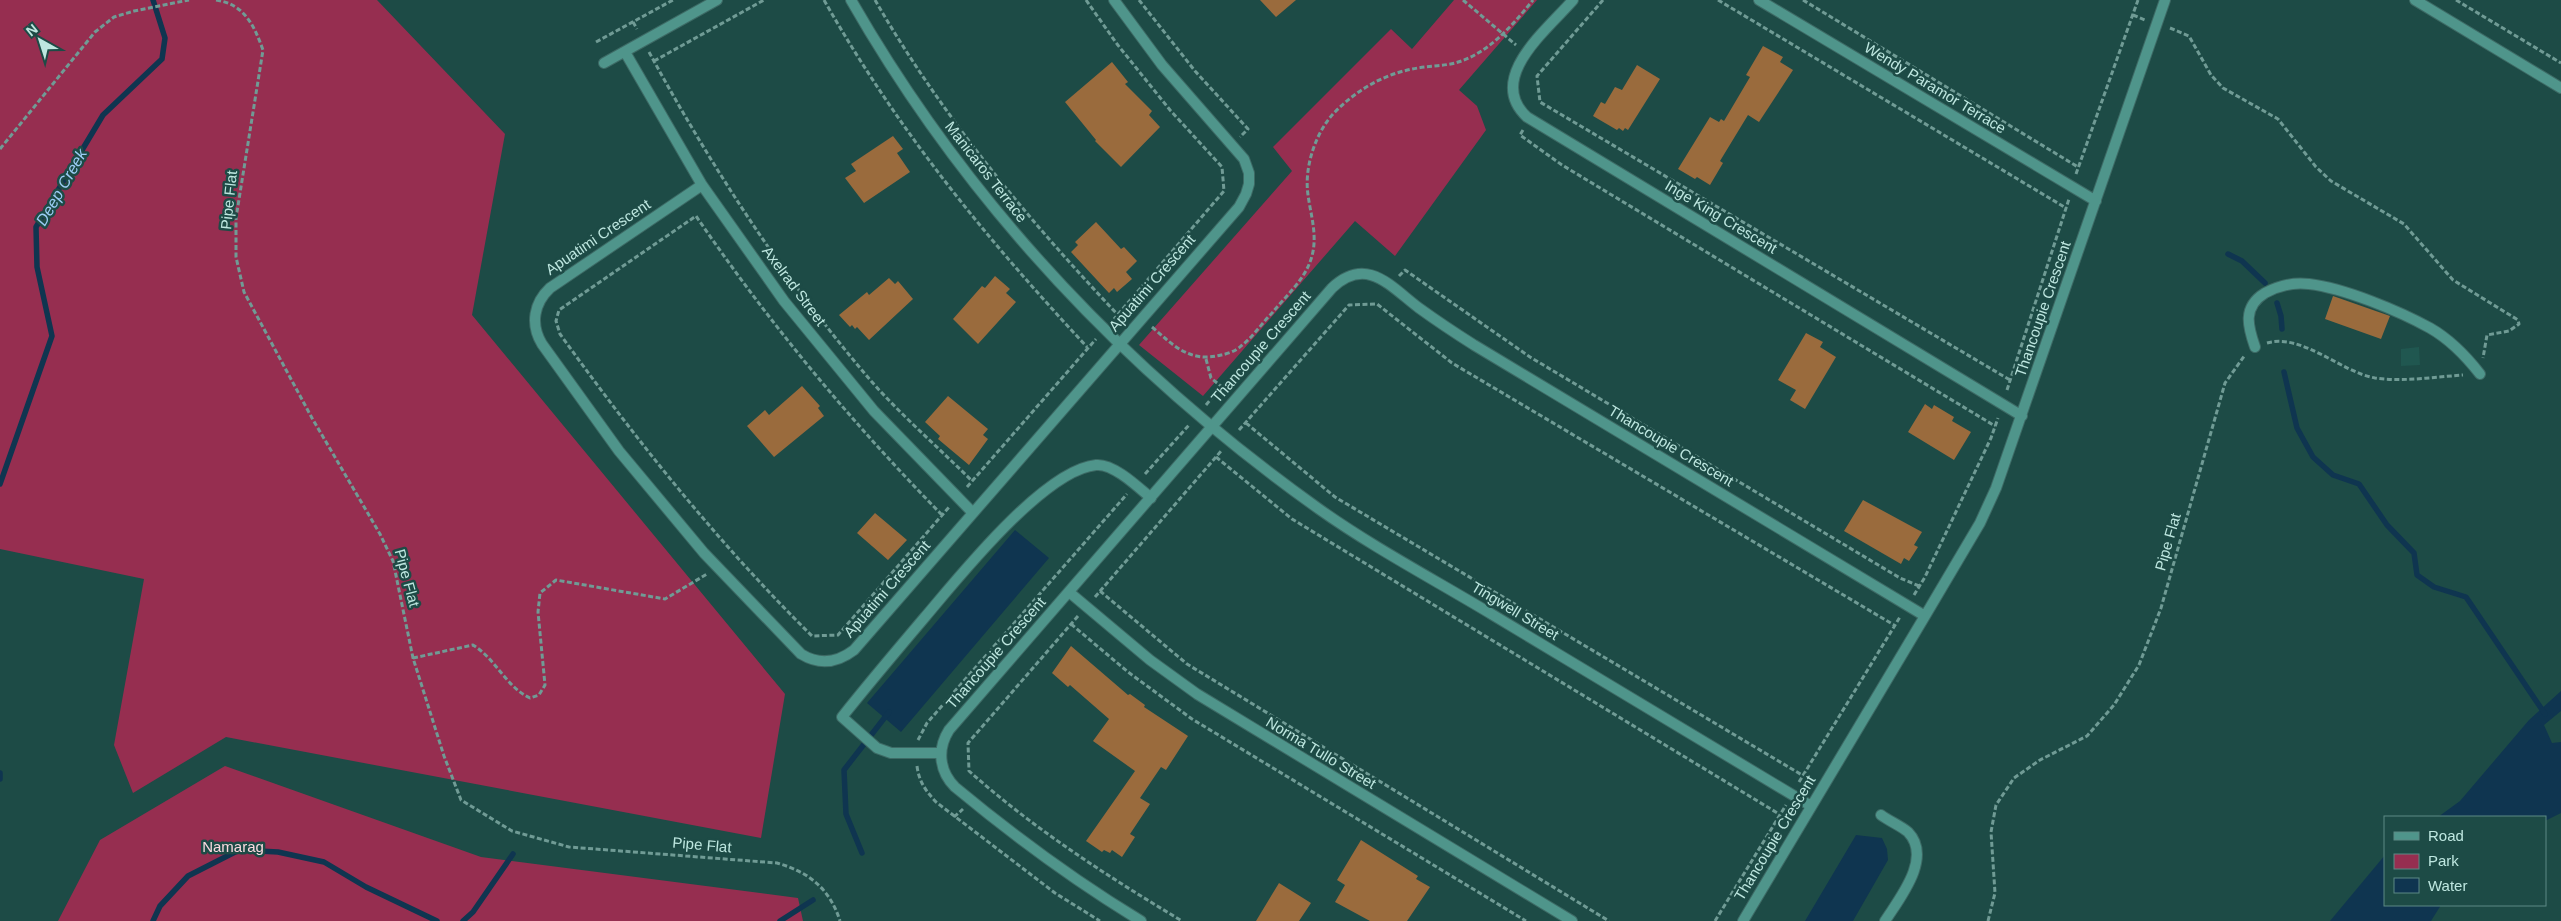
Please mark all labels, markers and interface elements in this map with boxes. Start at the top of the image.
north arrow [15,15,65,65]
text: N [23,20,41,39]
street label: Wendy Paramor Terrace [1861,39,2009,137]
street label: Manicaros Terrace [942,118,1031,225]
water label: Deep Creek [33,145,91,228]
street label: Pipe Flat [217,169,240,230]
street label: Inge King Crescent [1662,176,1781,257]
street label: Apuatimi Crescent [542,195,654,278]
street label: Apuatimi Crescent [1105,230,1199,334]
street label: Thancoupie Crescent [2011,238,2074,379]
street label: Axelrad Street [759,243,830,329]
street label: Thancoupie Crescent [1207,287,1314,406]
street label: Thancoupie Crescent [1606,402,1737,490]
street label: Pipe Flat [2151,510,2184,573]
street label: Apuatimi Crescent [840,536,934,640]
street label: Pipe Flat [392,547,424,609]
street label: Tingwell Street [1469,578,1563,644]
street label: Thancoupie Crescent [942,593,1049,712]
street label: Norma Tullo Street [1263,713,1380,792]
street label: Thancoupie Crescent [1731,772,1819,903]
legend [2384,816,2546,906]
text: Road [2428,827,2464,844]
street label: Pipe Flat [672,833,733,856]
park label: Namarag [202,838,264,855]
text: Park [2428,852,2459,869]
text: Water [2428,877,2467,894]

